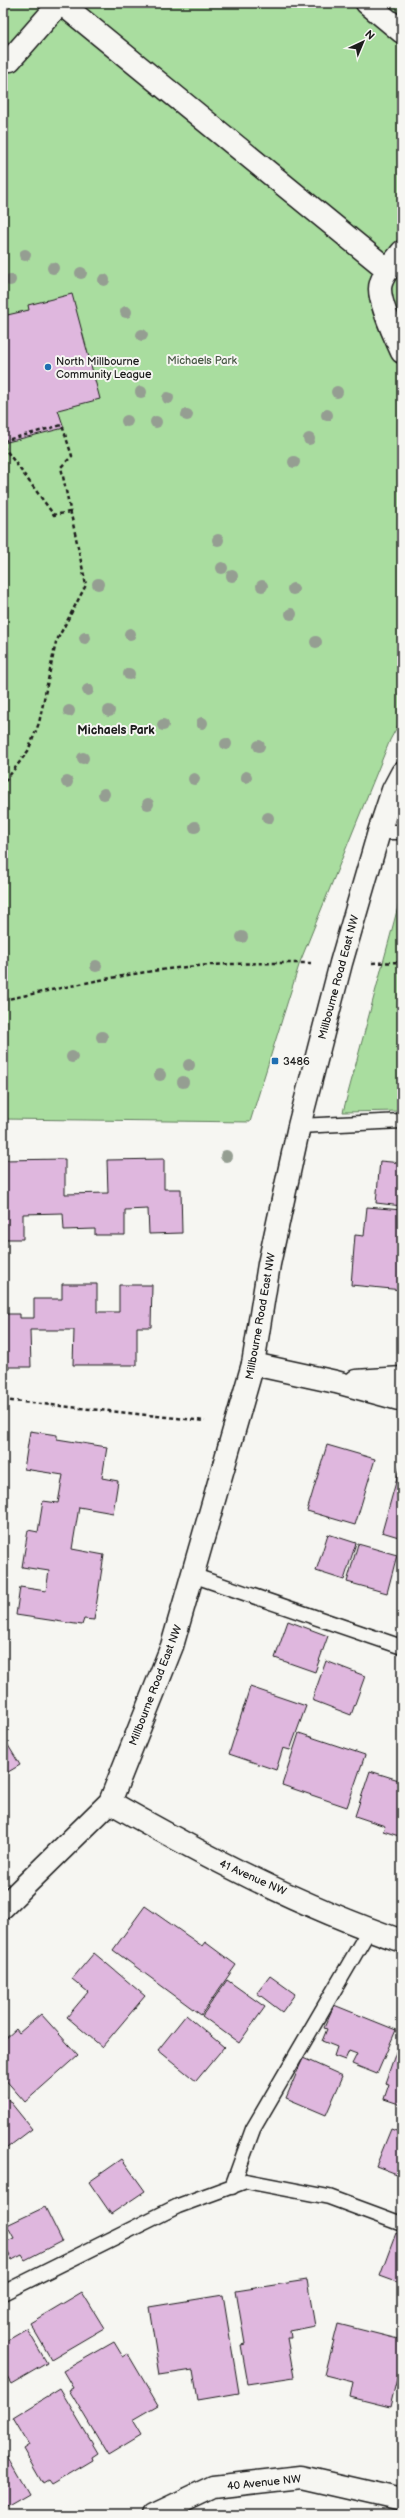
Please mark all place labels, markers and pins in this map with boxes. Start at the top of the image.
place label: North Millbourne Community League [56,355,152,381]
marker: North Millbourne Community League [43,362,53,372]
place label: 3486 [283,1055,310,1068]
marker: 3486 [270,1056,280,1066]

